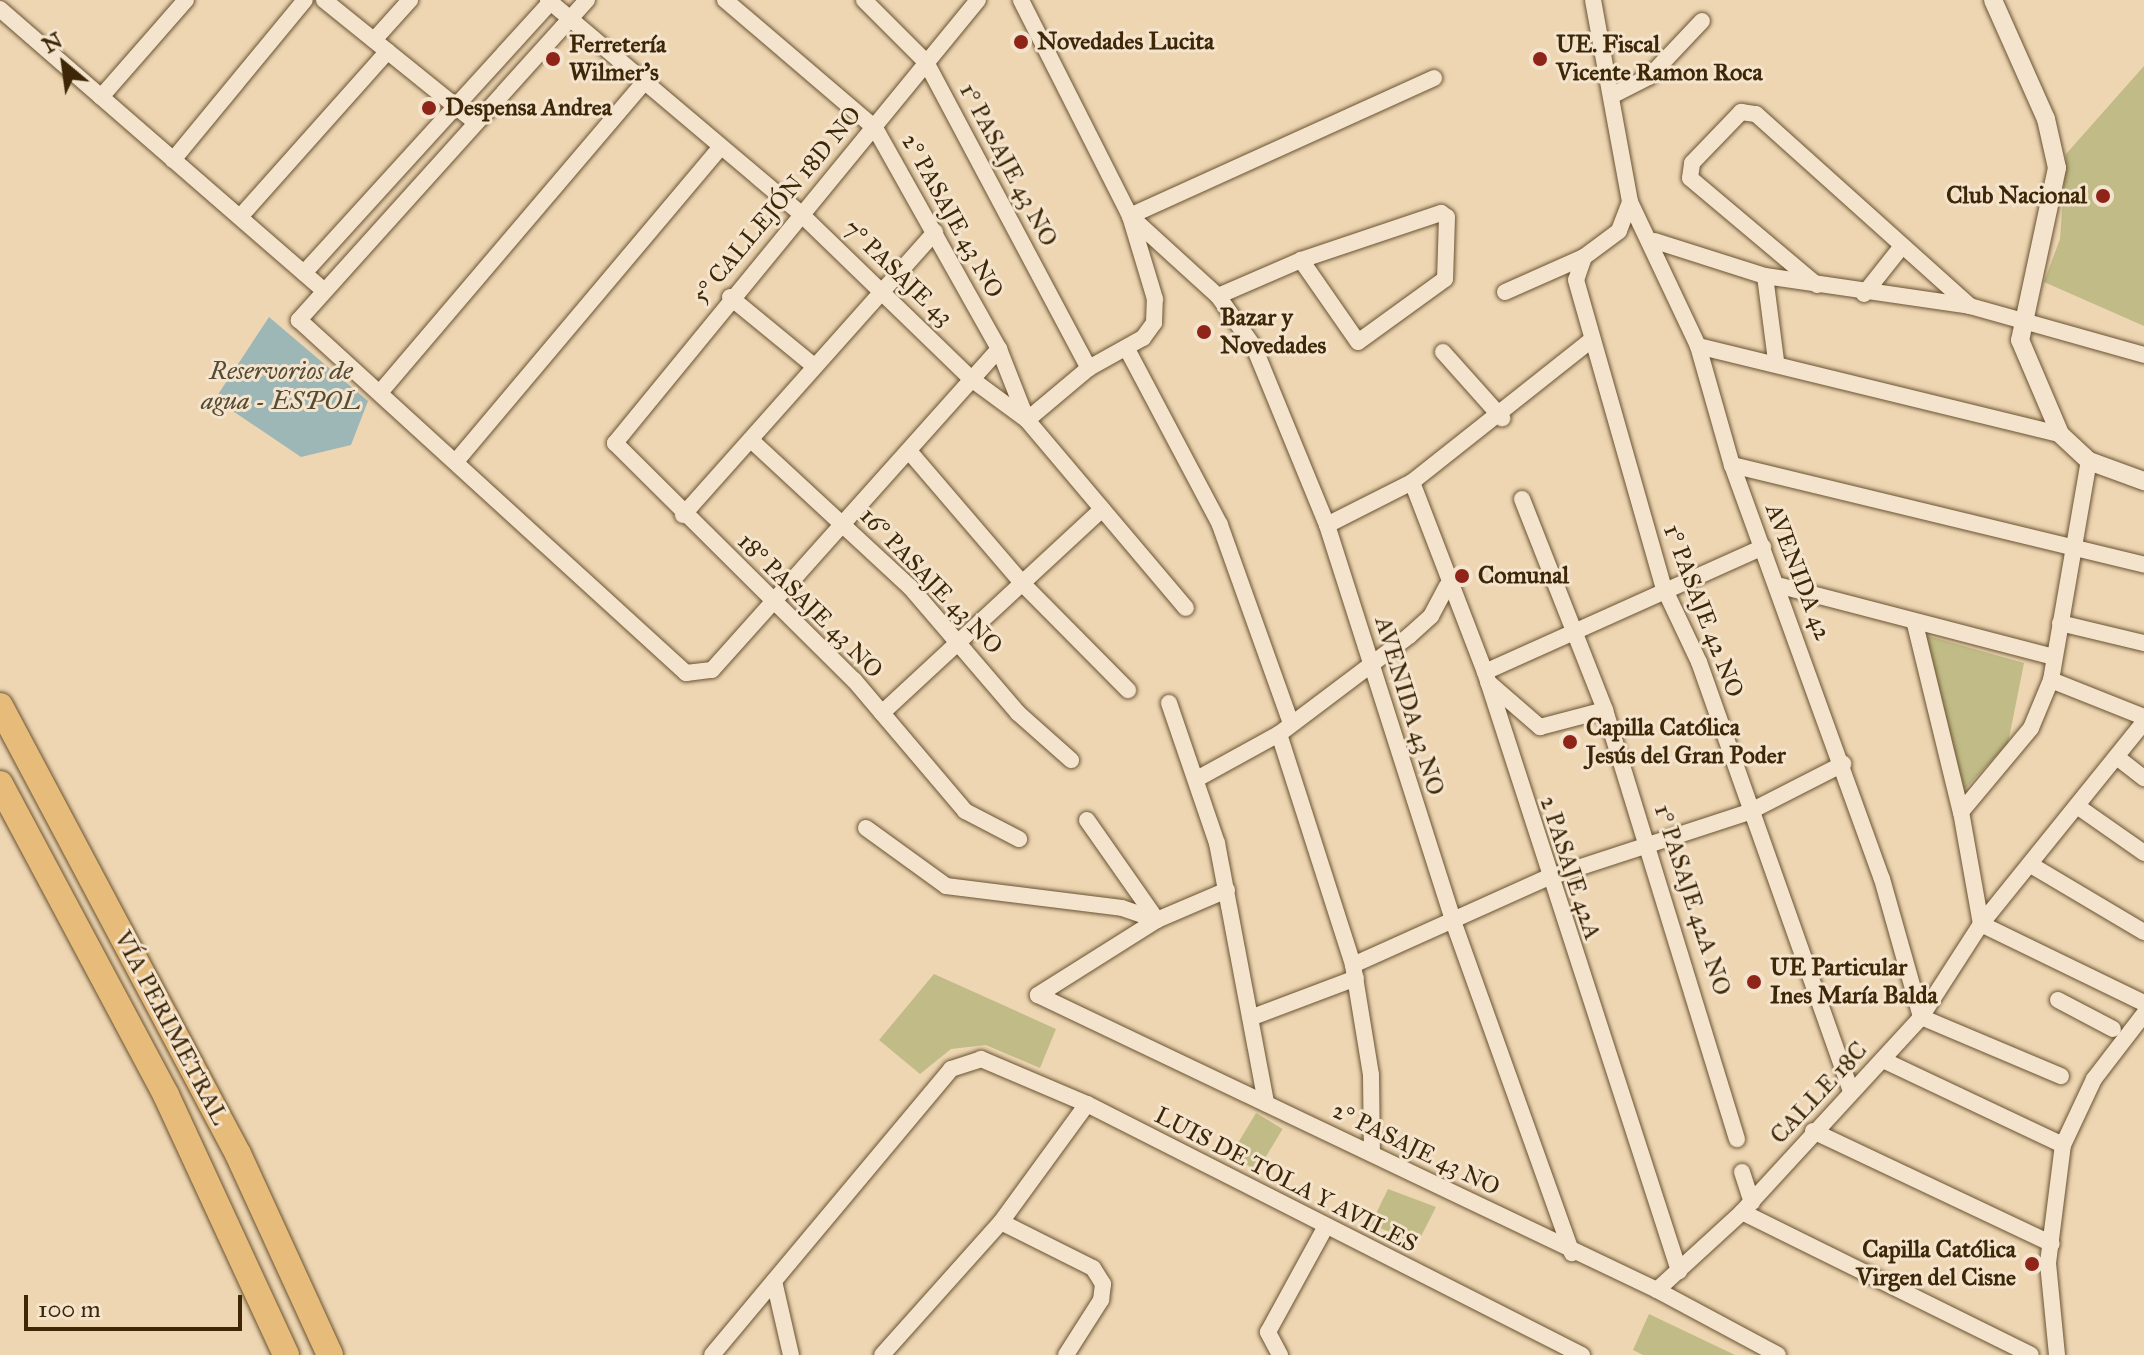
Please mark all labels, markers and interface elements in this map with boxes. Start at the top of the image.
north arrow [24,24,104,104]
text: N [37,26,67,59]
place label: Novedades Lucita [1037,28,1214,56]
place label: Ferretería Wilmer's [569,31,666,87]
place label: UE. Fiscal Vicente Ramon Roca [1556,31,1763,87]
marker: Novedades Lucita [1012,33,1030,51]
marker: Ferretería Wilmer's [544,50,562,68]
marker: UE. Fiscal Vicente Ramon Roca [1531,50,1549,68]
street label: 1° PASAJE 43 NO [953,79,1063,251]
place label: Despensa Andrea [445,94,612,122]
marker: Despensa Andrea [420,99,438,117]
street label: 5° CALLEJÓN 18D NO [686,101,868,309]
street label: 2° PASAJE 43 NO [895,129,1009,303]
place label: Club Nacional [1946,182,2087,210]
marker: Club Nacional [2094,187,2112,205]
street label: 7° PASAJE 43 [838,214,958,332]
place label: Bazar y Novedades [1220,304,1326,360]
marker: Bazar y Novedades [1195,323,1213,341]
water label: Reservorios de agua - ESPOL [201,355,361,416]
street label: AVENIDA 42 [1759,500,1837,644]
street label: 16° PASAJE 43 NO [854,502,1008,660]
street label: 1° PASAJE 42 NO [1657,521,1749,701]
street label: 18° PASAJE 43 NO [731,527,889,685]
place label: Comunal [1478,562,1569,590]
marker: Comunal [1453,567,1471,585]
street label: AVENIDA 43 NO [1368,613,1450,799]
place label: Capilla Católica Jesús del Gran Poder [1586,714,1786,770]
marker: Capilla Católica Jesús del Gran Poder [1561,733,1579,751]
street label: 2 PASAJE 42A [1533,793,1607,943]
street label: 1° PASAJE 42A NO [1648,801,1736,999]
street label: VÍA PERIMETRAL [108,926,234,1130]
place label: UE Particular Ines María Balda [1770,954,1938,1010]
marker: UE Particular Ines María Balda [1745,973,1763,991]
street label: CALLE 18C [1764,1036,1874,1150]
street label: 2° PASAJE 43 NO [1327,1096,1505,1202]
street label: LUIS DE TOLA Y AVILES [1150,1101,1422,1259]
place label: Capilla Católica Virgen del Cisne [1856,1236,2016,1292]
marker: Capilla Católica Virgen del Cisne [2023,1255,2041,1273]
scale bar [28,1279,246,1329]
text: 100 m [38,1294,101,1324]

